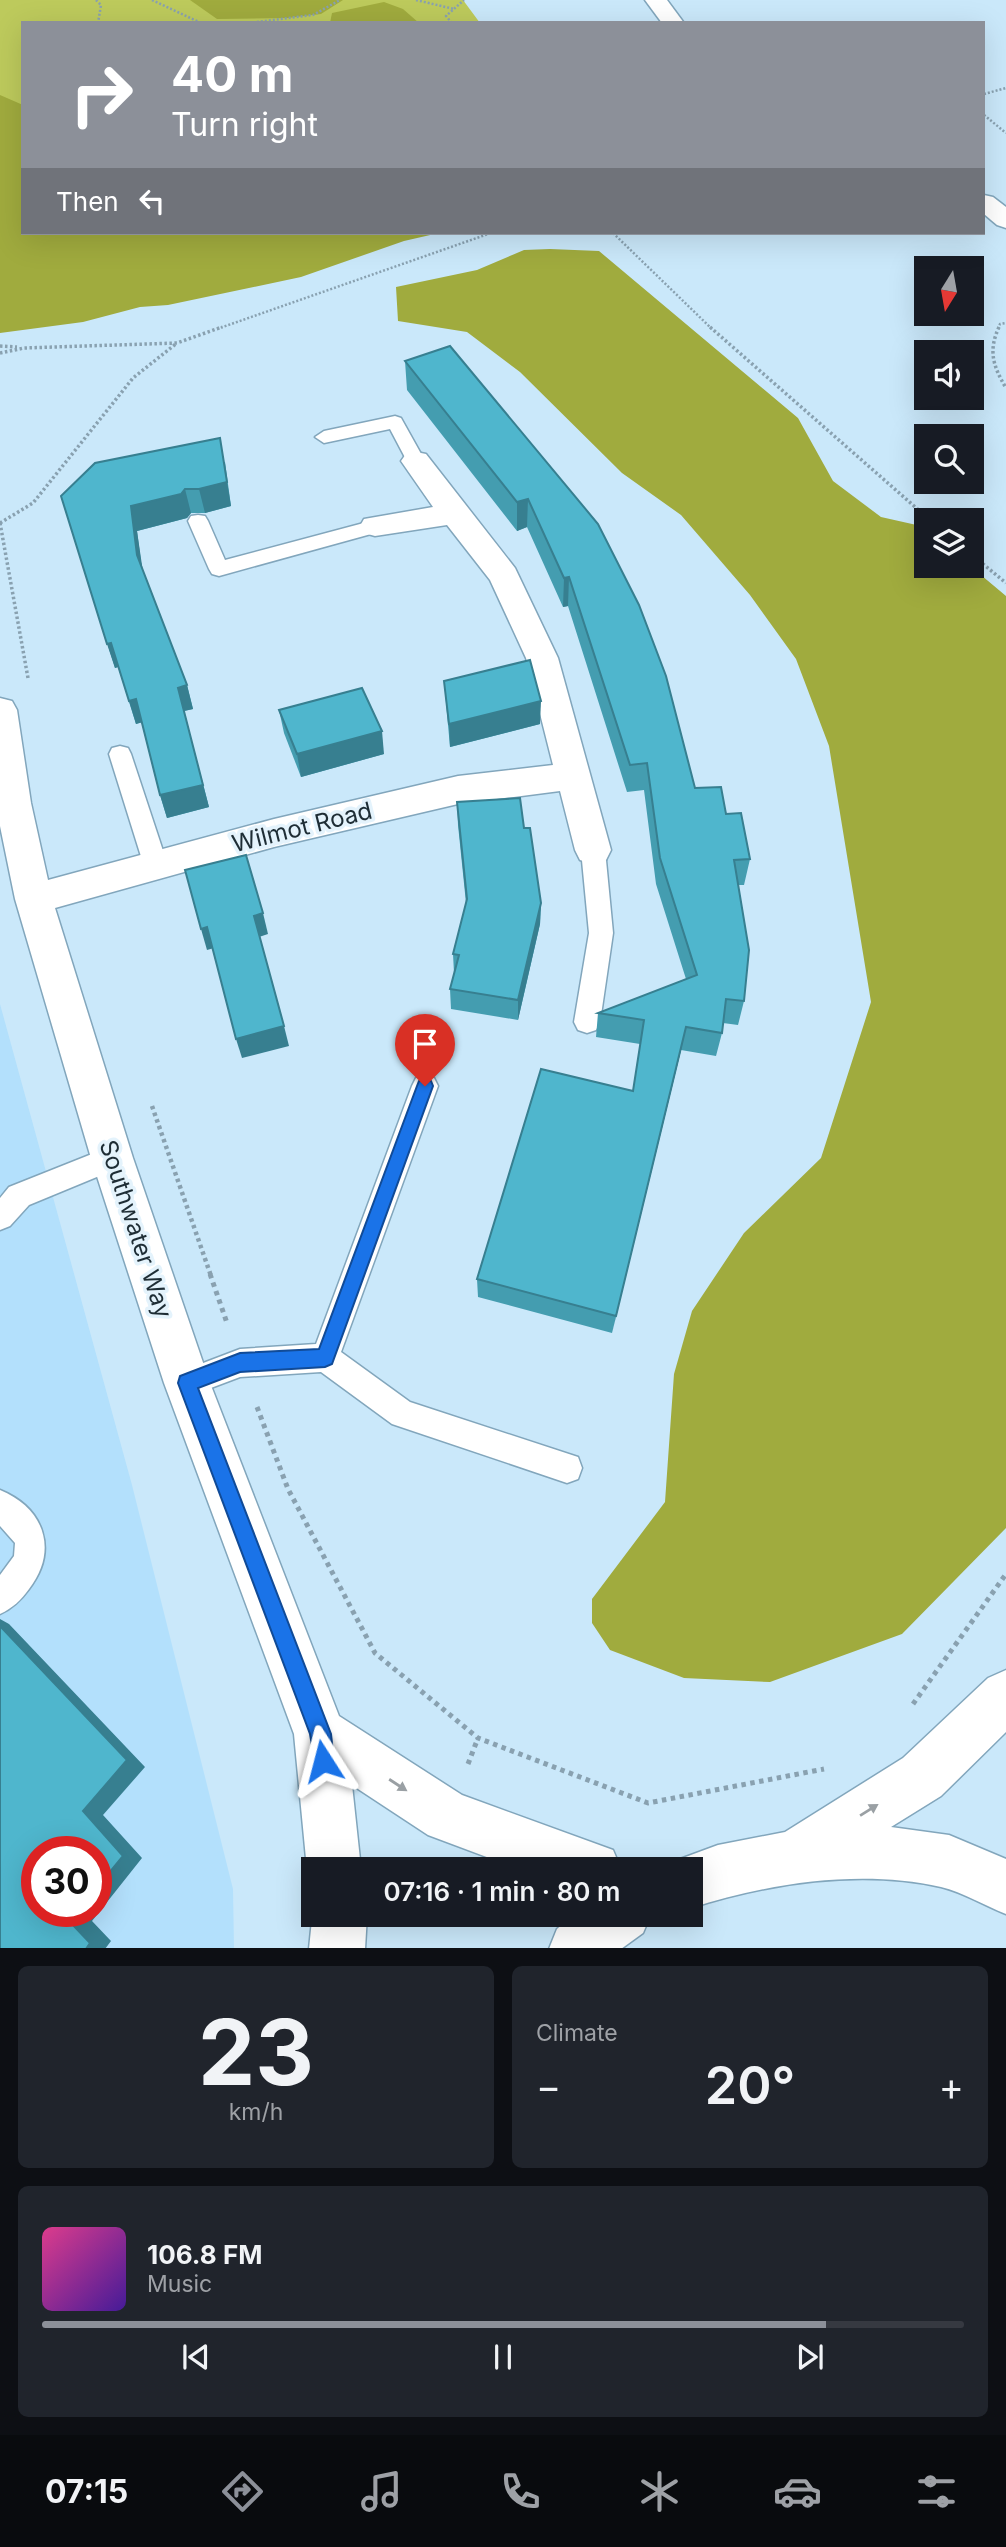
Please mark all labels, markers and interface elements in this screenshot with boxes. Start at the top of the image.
text: 40 m [171,45,294,104]
icon: right [56,49,147,140]
text: Turn right [171,105,318,144]
icon: left [133,182,171,220]
text: Then [56,186,119,217]
north arrow [914,256,984,326]
map controls [914,256,984,578]
button: sound [914,340,984,410]
button: search [914,424,984,494]
button: layers [914,508,984,578]
street label: Wilmot Road [229,796,375,858]
pin [395,1014,455,1086]
icon: arrive [406,1025,444,1063]
street label: Southwater Way [94,1136,178,1322]
position arrow [286,1724,360,1798]
one-way arrow [389,1778,408,1791]
one-way arrow [860,1804,879,1817]
speed limit sign: 30 [21,1836,112,1927]
text: 07:16 · 1 min · 80 m [384,1876,620,1907]
text: 23 [198,1997,314,2107]
text: Climate [536,2019,618,2047]
text: 20° [705,2054,795,2117]
text: − [536,2063,561,2109]
text: + [939,2063,964,2109]
text: km/h [229,2098,283,2126]
text: 106.8 FM [147,2239,262,2270]
text: Music [147,2270,212,2298]
icon: previous [177,2338,215,2376]
icon: pause [484,2338,522,2376]
icon: next [791,2338,829,2376]
icon: directions [218,2467,267,2516]
icon: music [357,2467,406,2516]
icon: phone [496,2467,545,2516]
icon: climate [635,2467,684,2516]
icon: car [773,2467,822,2516]
icon: filters [912,2467,961,2516]
text: 07:15 [45,2472,128,2511]

